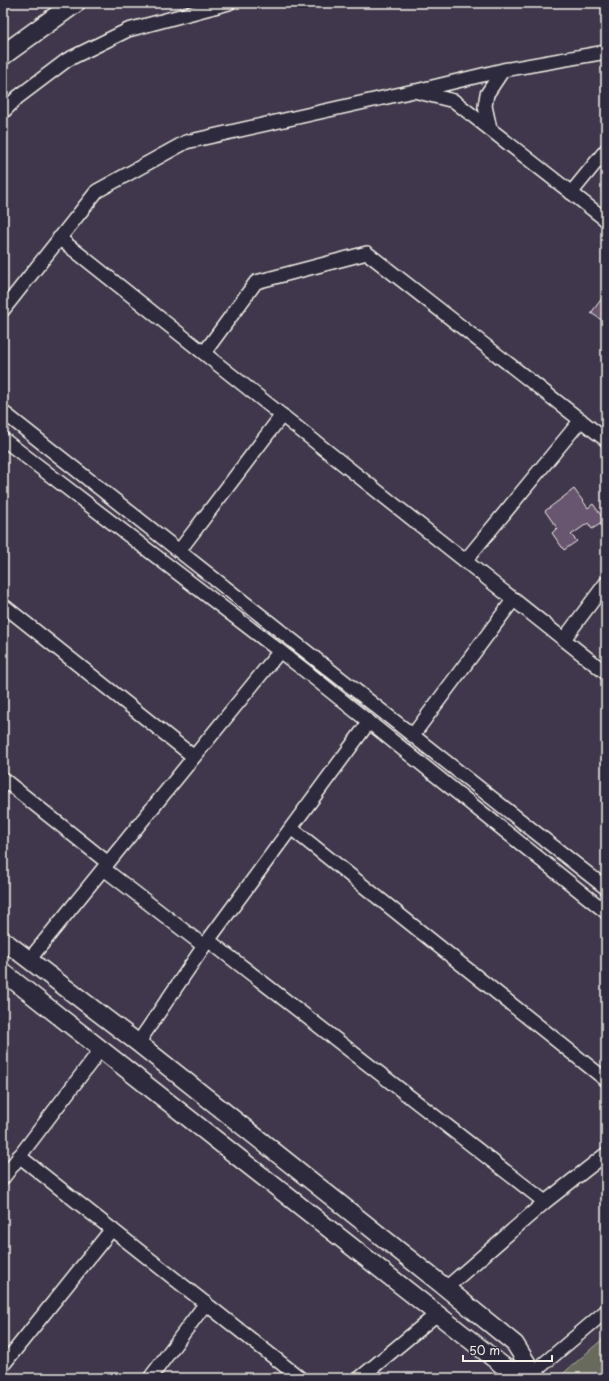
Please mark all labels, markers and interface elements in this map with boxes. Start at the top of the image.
scale bar [463,1337,552,1363]
text: 50 m [469,1341,500,1359]

